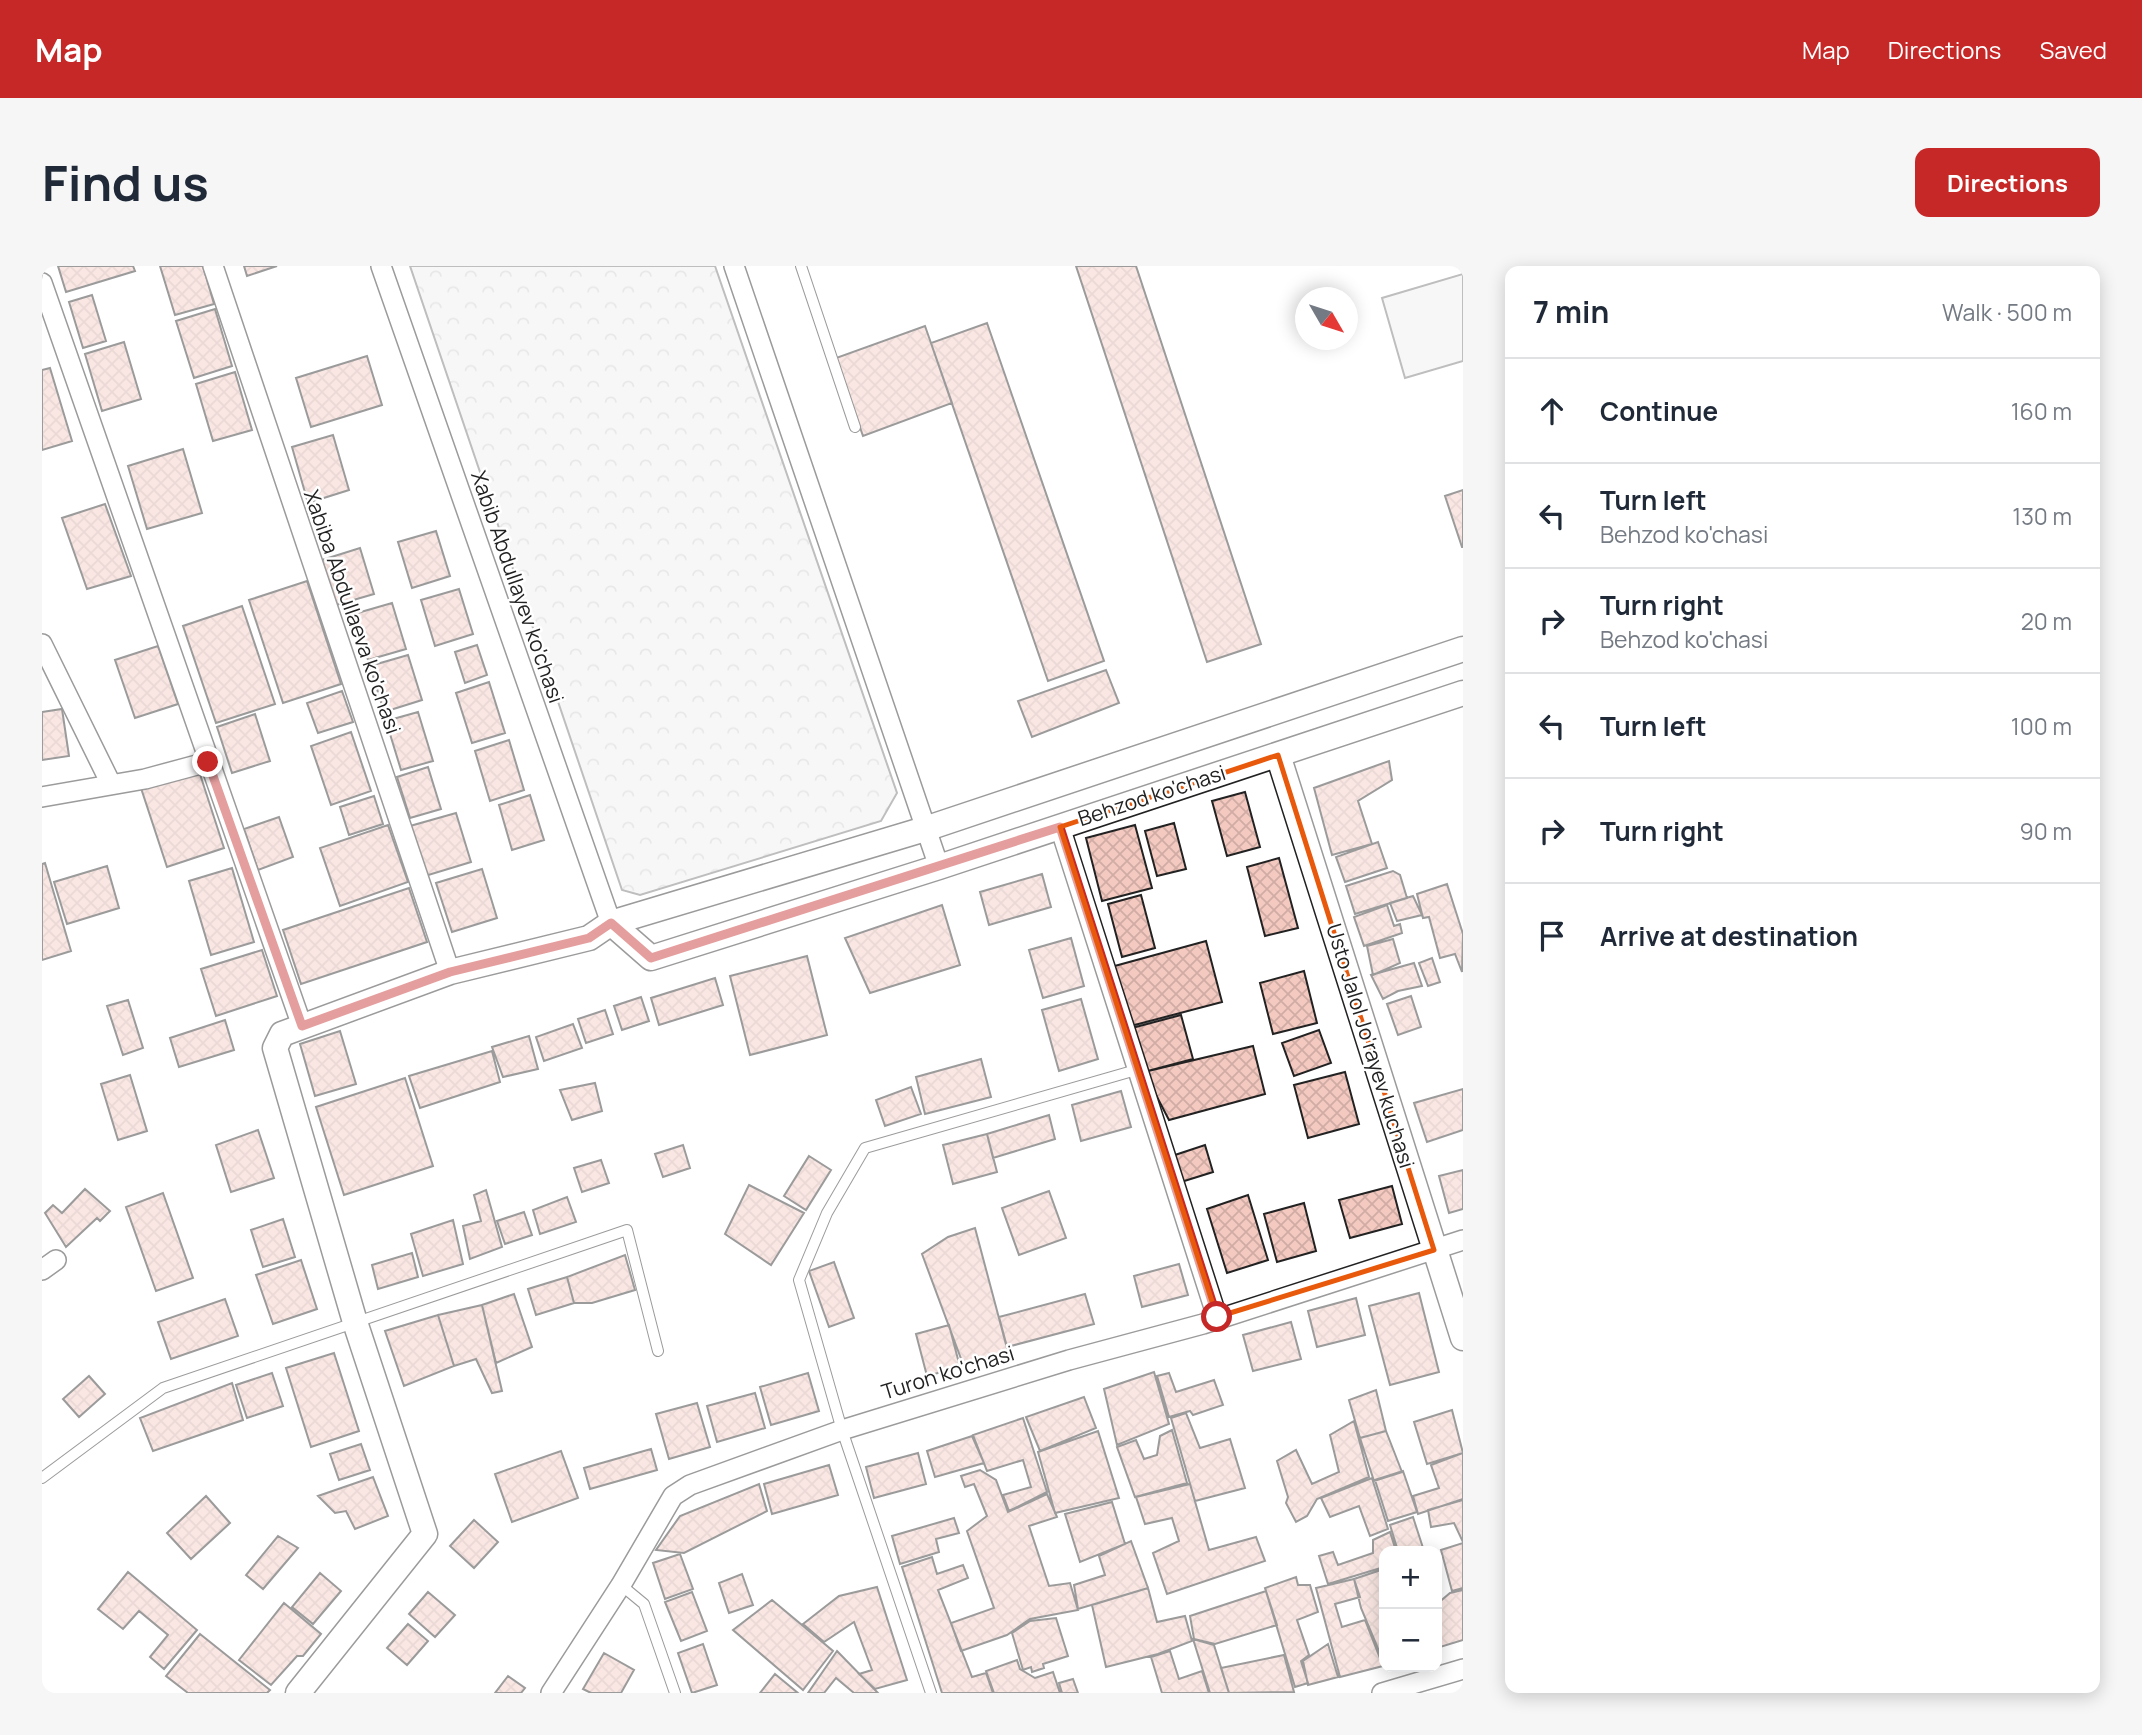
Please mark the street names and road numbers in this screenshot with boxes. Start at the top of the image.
street label: Xabib Abdullayev ko'chasi [465,467,571,707]
street label: Xabiba Abdullaeva ko'chasi [298,486,408,738]
street label: Behzod ko'chasi [1074,758,1229,832]
street label: Usto Jalol Jo'rayev kuchasi [1320,920,1422,1171]
street label: Turon ko'chasi [878,1339,1017,1405]

